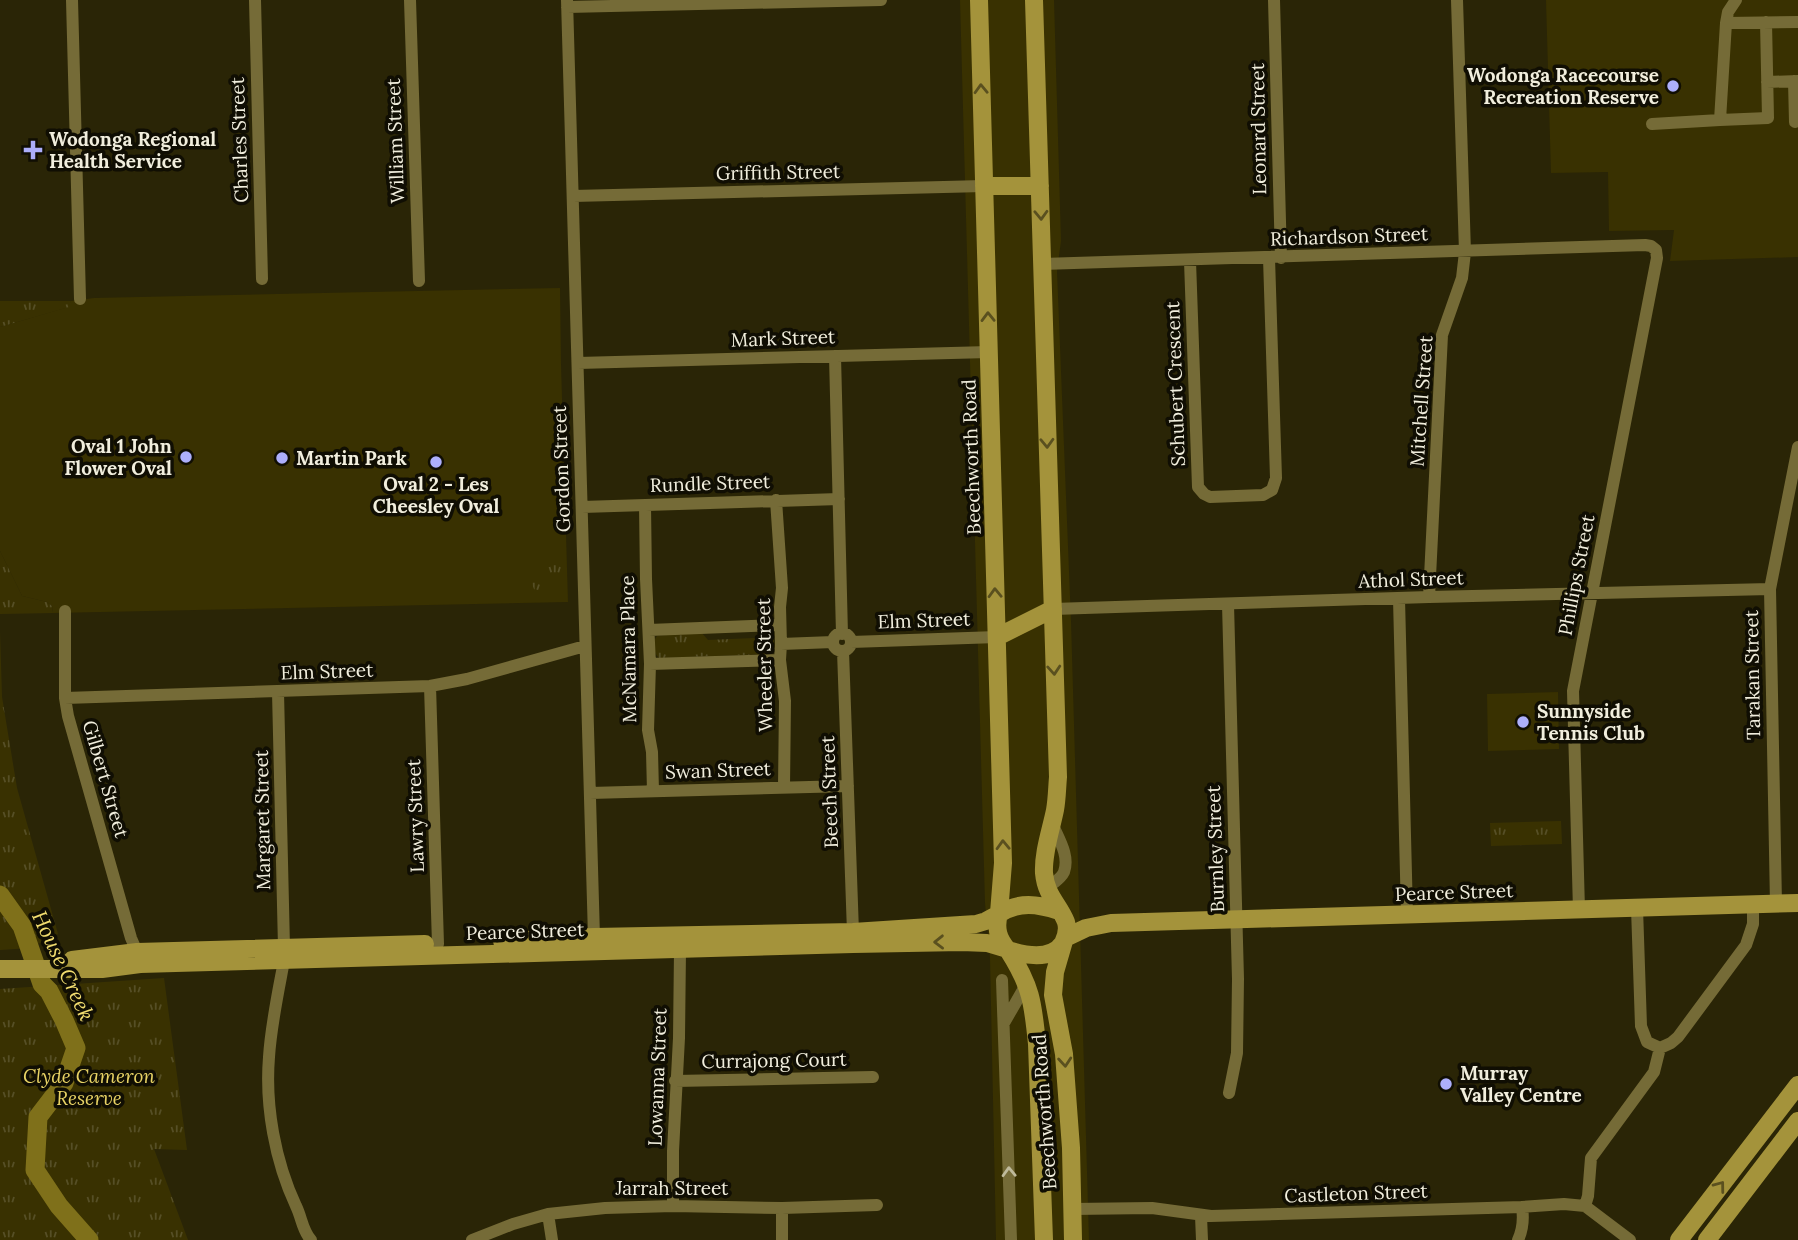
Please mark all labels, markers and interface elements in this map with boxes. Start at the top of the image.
street label: Leonard Street [1245,62,1271,195]
place label: Wodonga Racecourse Recreation Reserve [1467,63,1659,109]
street label: Charles Street [225,76,253,203]
street label: William Street [381,77,409,204]
marker: Wodonga Racecourse Recreation Reserve [1665,78,1681,94]
one-way arrow [974,84,989,95]
place label: Wodonga Regional Health Service [49,127,216,173]
marker: Wodonga Regional Health Service [23,140,43,160]
street label: Griffith Street [716,159,841,185]
one-way arrow [1033,210,1048,221]
street label: Richardson Street [1269,221,1429,251]
street label: Schubert Crescent [1160,300,1190,467]
one-way arrow [981,311,996,322]
street label: Mark Street [730,324,836,352]
street label: Mitchell Street [1404,334,1438,467]
street label: Beechworth Road [956,379,986,535]
street label: Gordon Street [547,405,575,533]
place label: Oval 1 John Flower Oval [64,434,172,480]
one-way arrow [1040,437,1055,448]
place label: Martin Park [296,446,407,470]
marker: Oval 1 John Flower Oval [178,449,194,465]
marker: Martin Park [274,450,290,466]
marker: Oval 2 - Les Cheesley Oval [428,454,444,470]
street label: Rundle Street [649,469,771,497]
place label: Oval 2 - Les Cheesley Oval [373,472,499,518]
street label: Phillips Street [1553,512,1600,638]
street label: Athol Street [1357,565,1465,593]
street label: McNamara Place [615,575,641,723]
one-way arrow [988,587,1003,598]
street label: Wheeler Street [751,597,777,732]
street label: Elm Street [877,606,971,634]
street label: Tarakan Street [1739,609,1765,740]
street label: Elm Street [280,657,374,685]
one-way arrow [1047,665,1062,676]
place label: Sunnyside Tennis Club [1537,699,1645,745]
marker: Sunnyside Tennis Club [1515,714,1531,730]
street label: Gilbert Street [78,718,134,841]
street label: Beech Street [815,735,843,849]
street label: Margaret Street [249,749,275,890]
street label: Swan Street [665,756,772,784]
street label: Lawry Street [401,758,429,873]
street label: Burnley Street [1201,784,1229,913]
one-way arrow [995,839,1011,850]
street label: Pearce Street [1394,878,1514,906]
water label: House Creek [26,906,101,1025]
street label: Pearce Street [465,917,585,945]
one-way arrow [933,934,944,950]
street label: Lowanna Street [643,1007,671,1147]
street label: Beechworth Road [1027,1033,1061,1191]
street label: Currajong Court [701,1047,848,1073]
one-way arrow [1057,1057,1072,1068]
place label: Murray Valley Centre [1460,1061,1582,1107]
park label: Clyde Cameron Reserve [23,1064,155,1110]
marker: Murray Valley Centre [1438,1076,1454,1092]
one-way arrow [1001,1166,1016,1177]
street label: Jarrah Street [615,1176,729,1200]
street label: Castleton Street [1284,1178,1429,1207]
one-way arrow [1712,1181,1725,1194]

